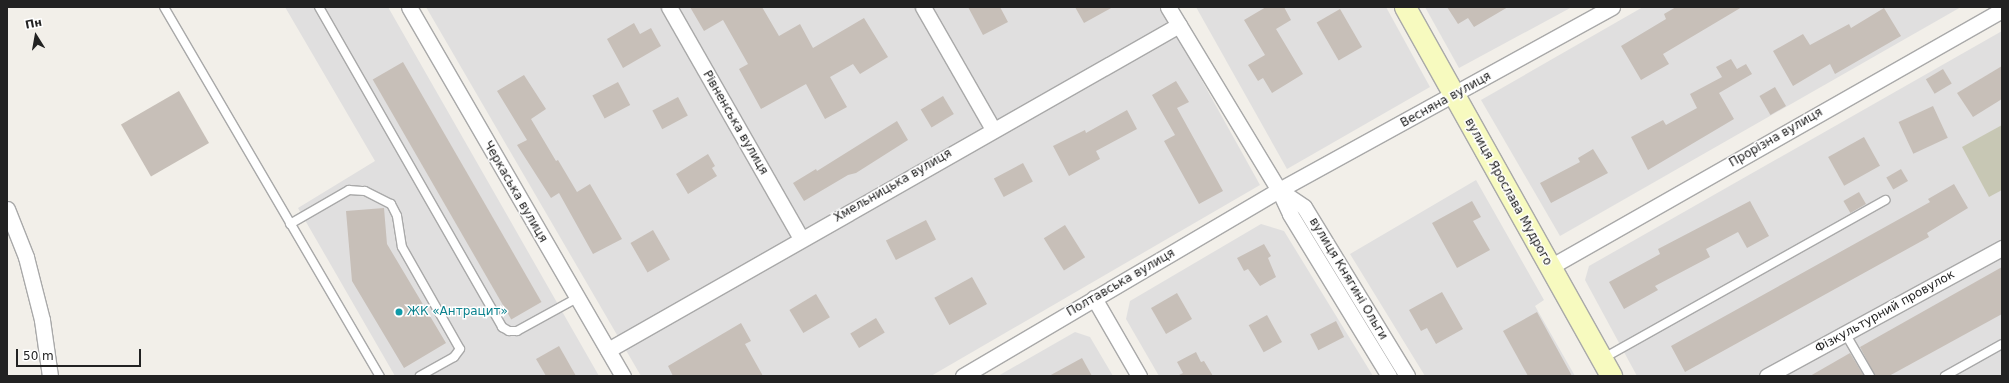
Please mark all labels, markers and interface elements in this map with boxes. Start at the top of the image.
north arrow [16,16,56,56]
text: Пн [24,16,43,32]
street label: Рівненська вулиця [699,68,771,178]
street label: Весняна вулиця [1398,69,1494,131]
street label: Прорізна вулиця [1727,105,1825,171]
street label: вулиця Ярослава Мудрого [1461,116,1555,268]
street label: Черкаська вулиця [480,139,550,245]
street label: Хмельницька вулиця [831,146,955,226]
street label: вулиця Княгині Ольги [1306,215,1390,343]
street label: Полтавська вулиця [1064,246,1178,320]
street label: Фізкультурний провулок [1813,268,1957,356]
place label: ЖК «Антрацит» [407,305,508,319]
marker: ЖК «Антрацит» [394,307,404,317]
scale bar [18,341,143,367]
text: 50 m [23,349,54,363]

